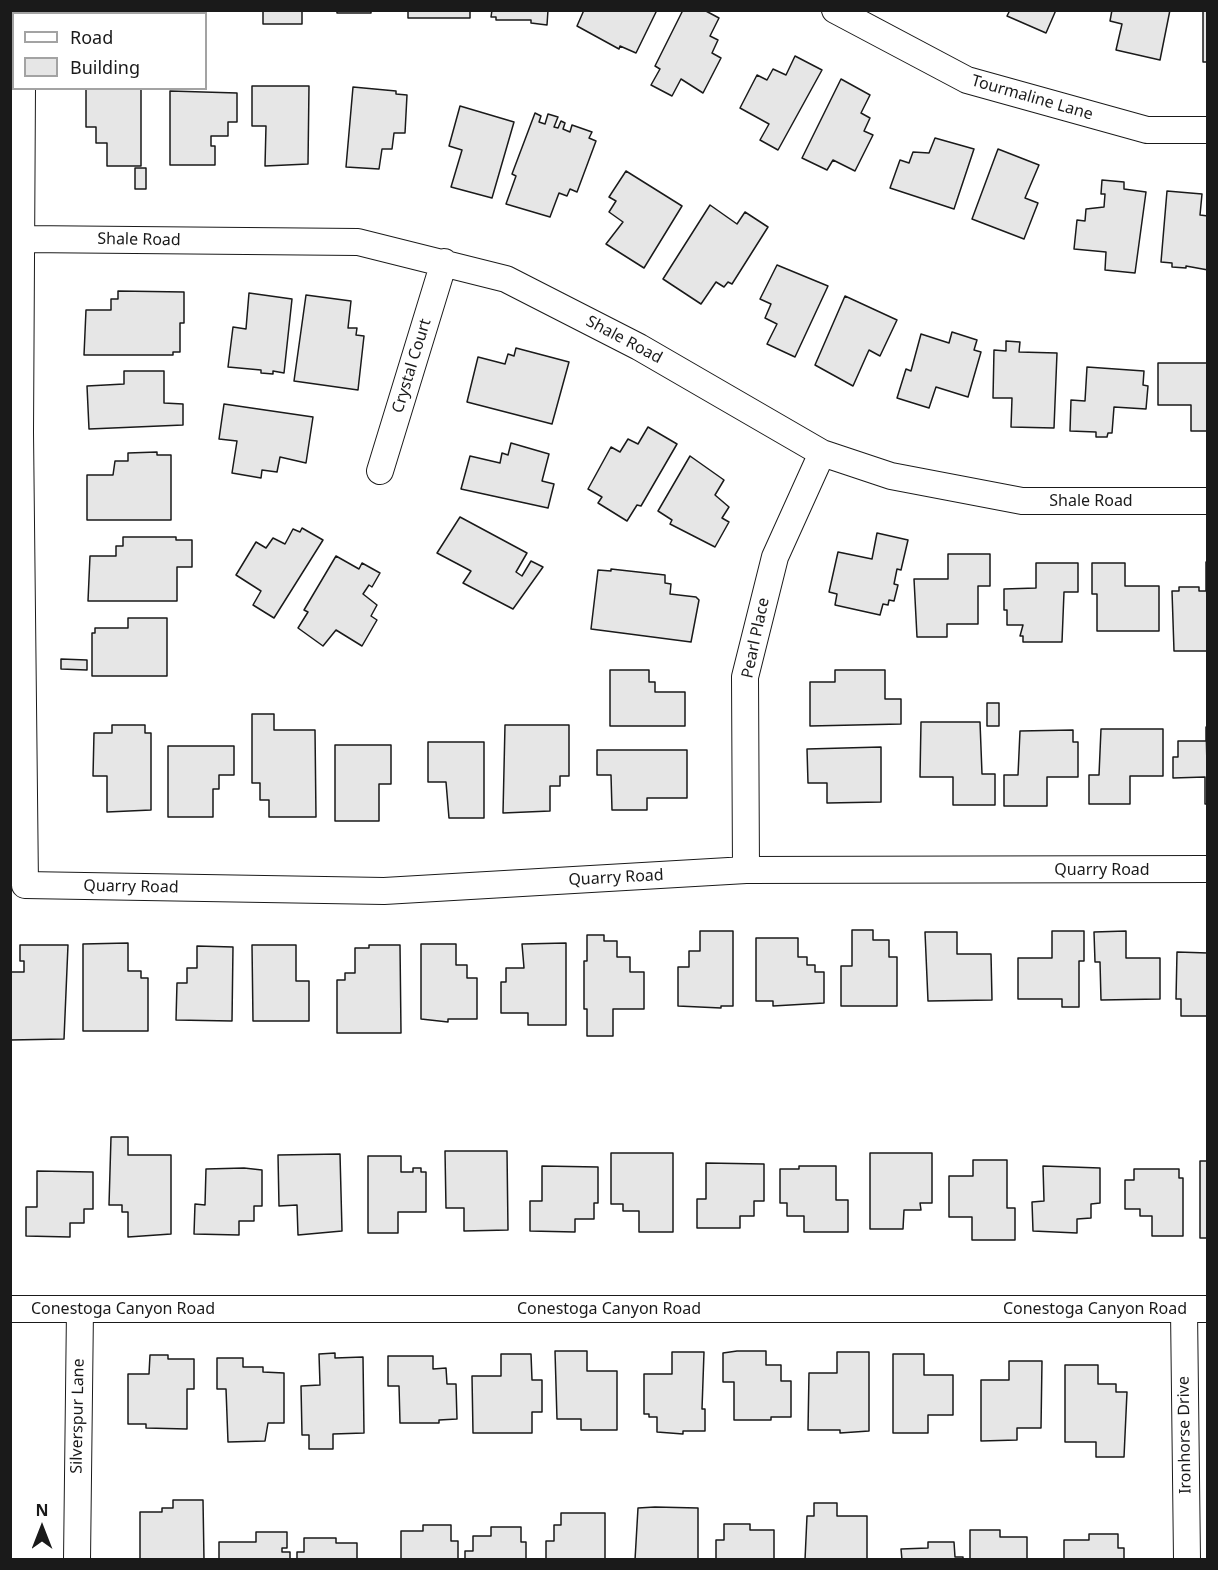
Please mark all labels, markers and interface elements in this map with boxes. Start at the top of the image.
legend [12,12,207,90]
text: Road [70,25,113,49]
text: Building [70,55,140,79]
street label: Tourmaline Lane [969,71,1095,125]
street label: Shale Road [97,230,181,250]
street label: Shale Road [583,312,665,368]
street label: Crystal Court [389,317,435,415]
street label: Shale Road [1049,491,1133,511]
street label: Pearl Place [738,596,774,680]
street label: Quarry Road [1054,860,1150,880]
street label: Quarry Road [568,866,664,890]
street label: Quarry Road [83,877,179,897]
street label: Conestoga Canyon Road [31,1299,215,1319]
street label: Conestoga Canyon Road [517,1299,701,1319]
street label: Conestoga Canyon Road [1003,1299,1187,1319]
street label: Silverspur Lane [67,1358,89,1474]
street label: Ironhorse Drive [1174,1376,1196,1494]
north arrow [12,1498,72,1558]
text: N [35,1499,49,1521]

